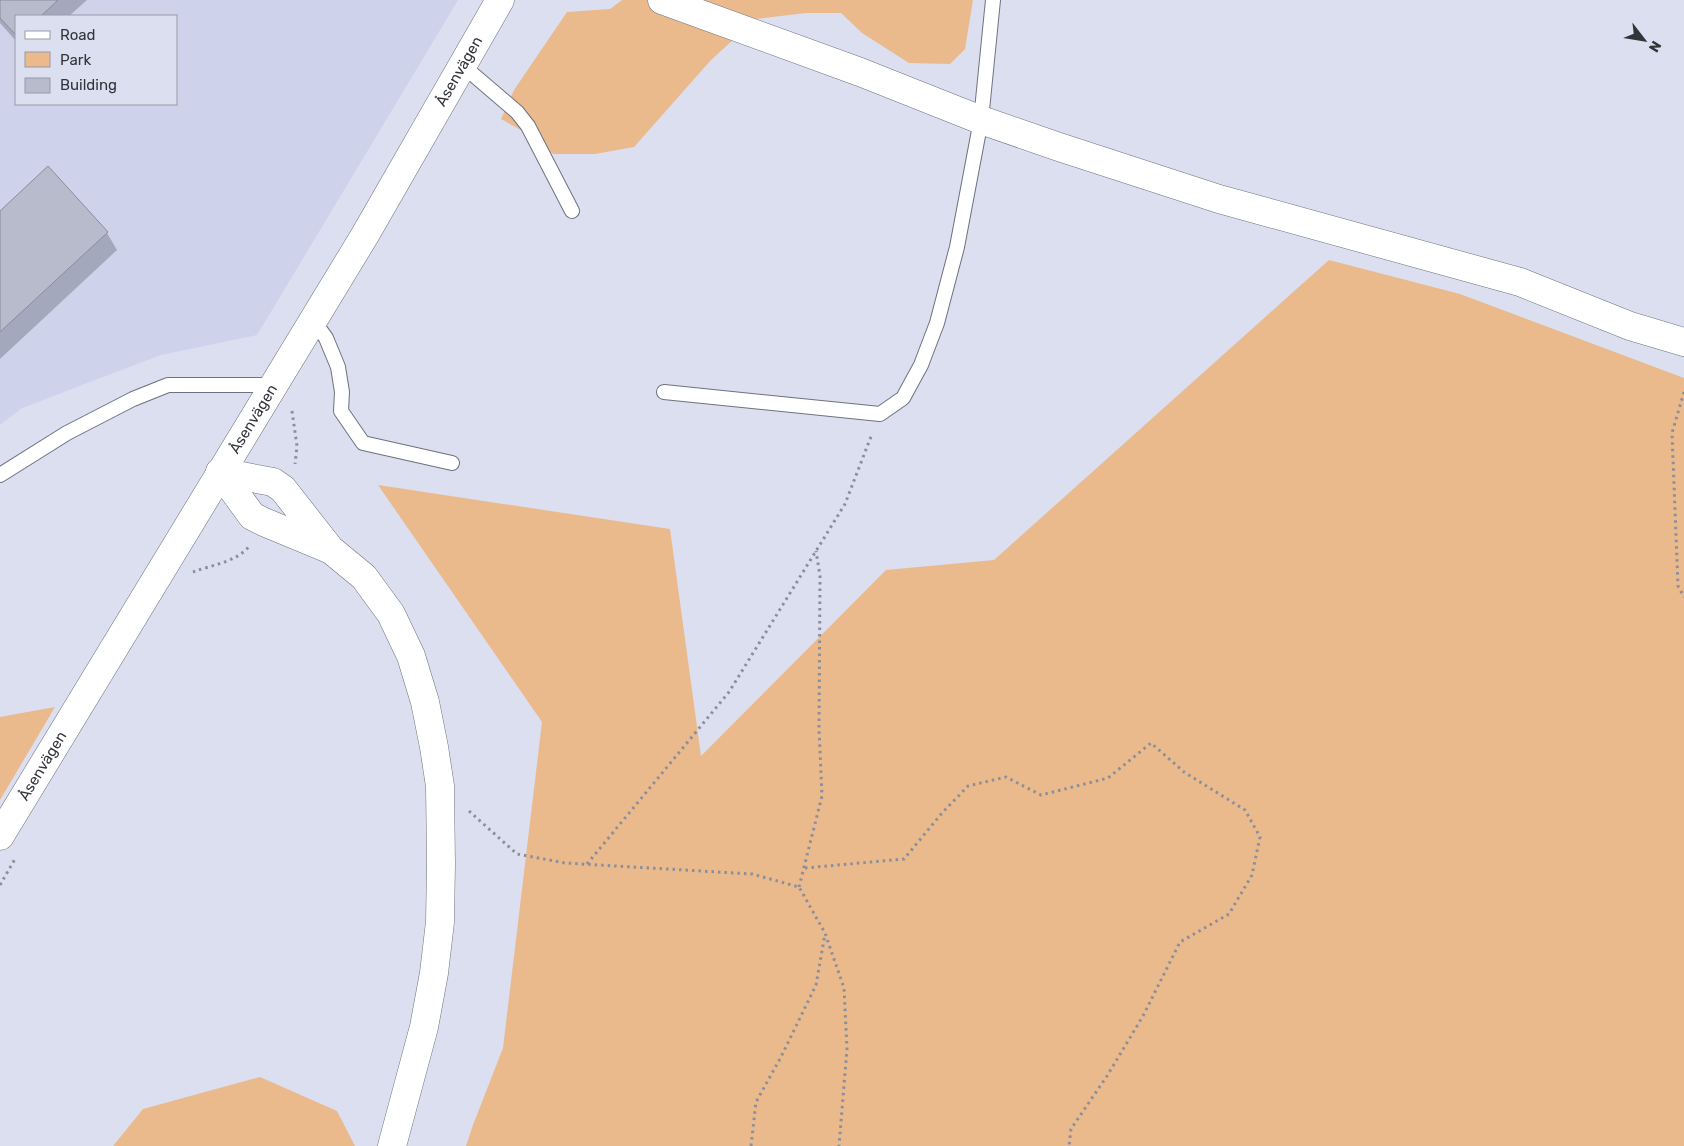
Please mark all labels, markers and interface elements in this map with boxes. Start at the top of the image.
legend [15,15,178,105]
north arrow [1619,15,1669,65]
text: Road [60,26,96,44]
street label: Åsenvägen [432,33,486,109]
text: N [1645,38,1665,55]
text: Park [60,51,91,69]
text: Building [60,76,117,94]
street label: Åsenvägen [225,381,281,457]
street label: Åsenvägen [15,728,70,804]

